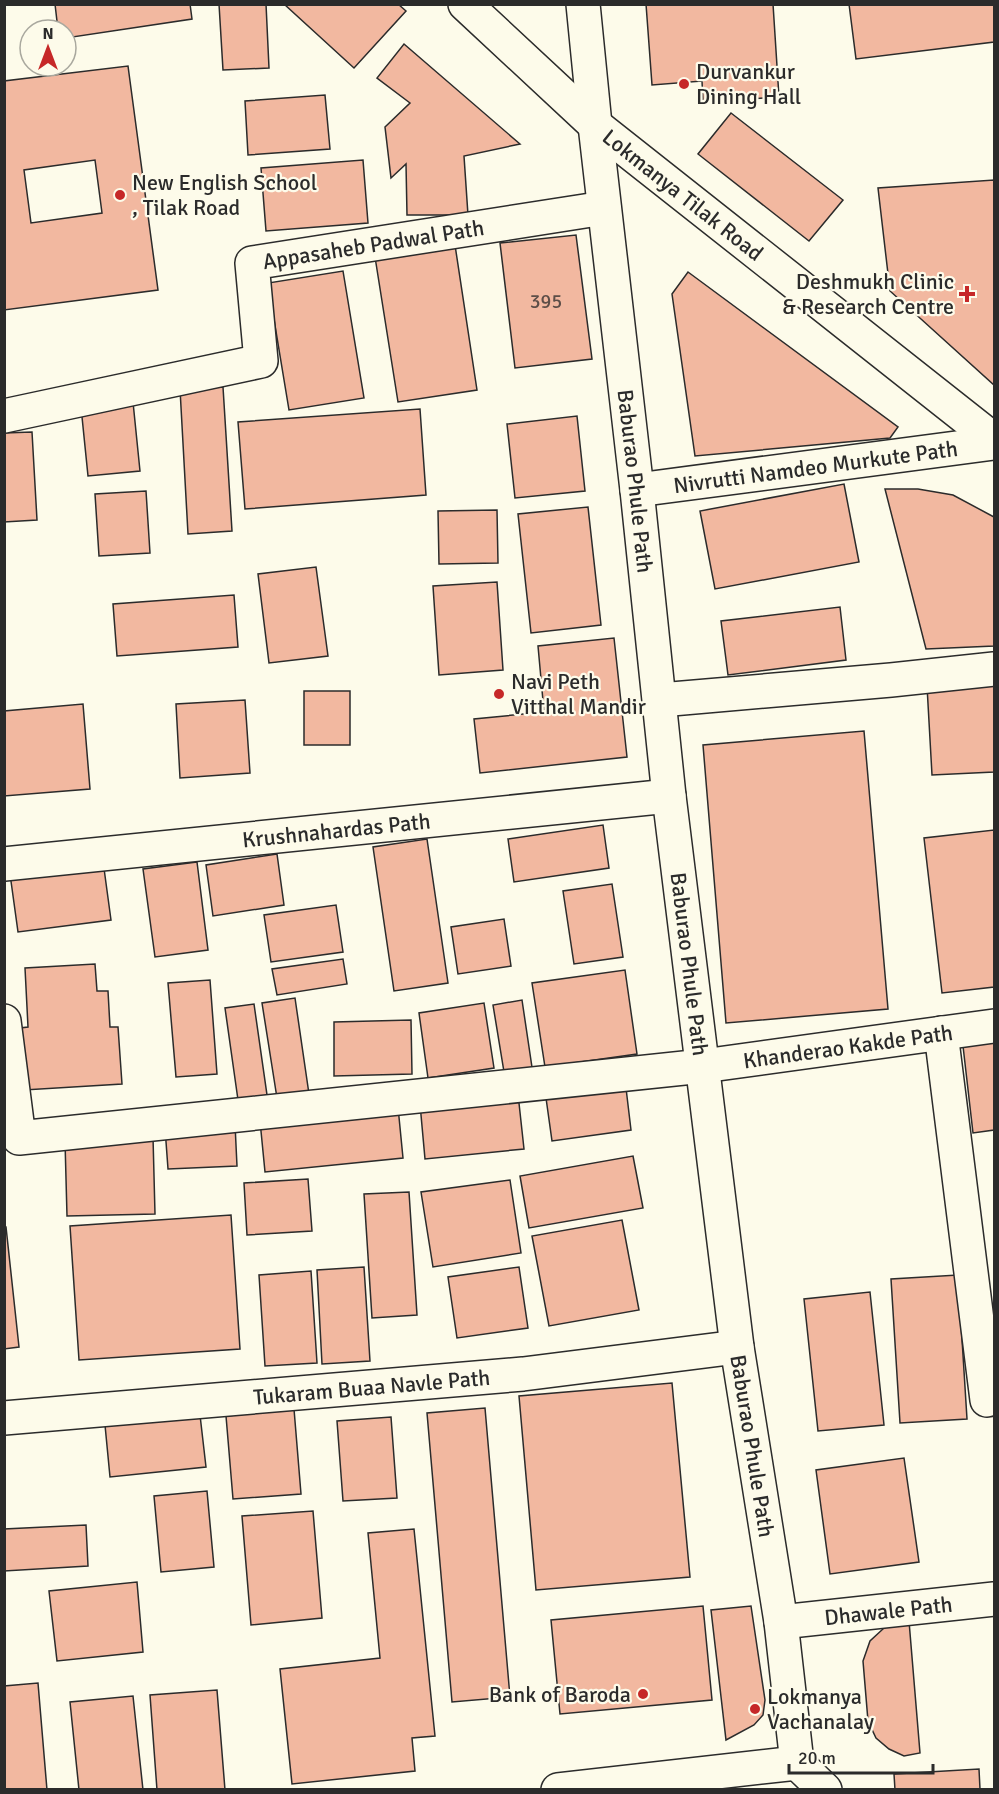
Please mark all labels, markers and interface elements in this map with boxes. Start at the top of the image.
north arrow [18,18,78,78]
text: N [42,24,54,44]
place label: Durvankur Dining Hall [696,58,801,110]
marker: Durvankur Dining Hall [677,77,691,91]
street label: Lokmanya Tilak Road [597,123,769,266]
place label: New English School , Tilak Road [132,169,317,221]
marker: New English School , Tilak Road [113,188,127,202]
street label: Appasaheb Padwal Path [261,213,486,275]
place label: Deshmukh Clinic & Research Centre [782,268,954,320]
marker: Deshmukh Clinic & Research Centre [958,285,976,303]
house number: 395 [530,289,562,314]
street label: Baburao Phule Path [612,388,659,574]
street label: Nivrutti Namdeo Murkute Path [672,434,959,499]
place label: Navi Peth Vitthal Mandir [511,668,646,720]
marker: Navi Peth Vitthal Mandir [492,687,506,701]
street label: Krushnahardas Path [241,807,432,853]
street label: Baburao Phule Path [665,871,714,1057]
street label: Khanderao Kakde Path [741,1018,954,1074]
street label: Baburao Phule Path [725,1353,781,1539]
street label: Tukaram Buaa Navle Path [252,1363,491,1410]
street label: Dhawale Path [823,1590,954,1631]
place label: Bank of Baroda [489,1681,631,1708]
place label: Lokmanya Vachanalay [767,1683,875,1735]
marker: Bank of Baroda [636,1687,650,1701]
marker: Lokmanya Vachanalay [748,1702,762,1716]
scale bar [789,1737,933,1775]
text: 20 m [798,1747,836,1769]

